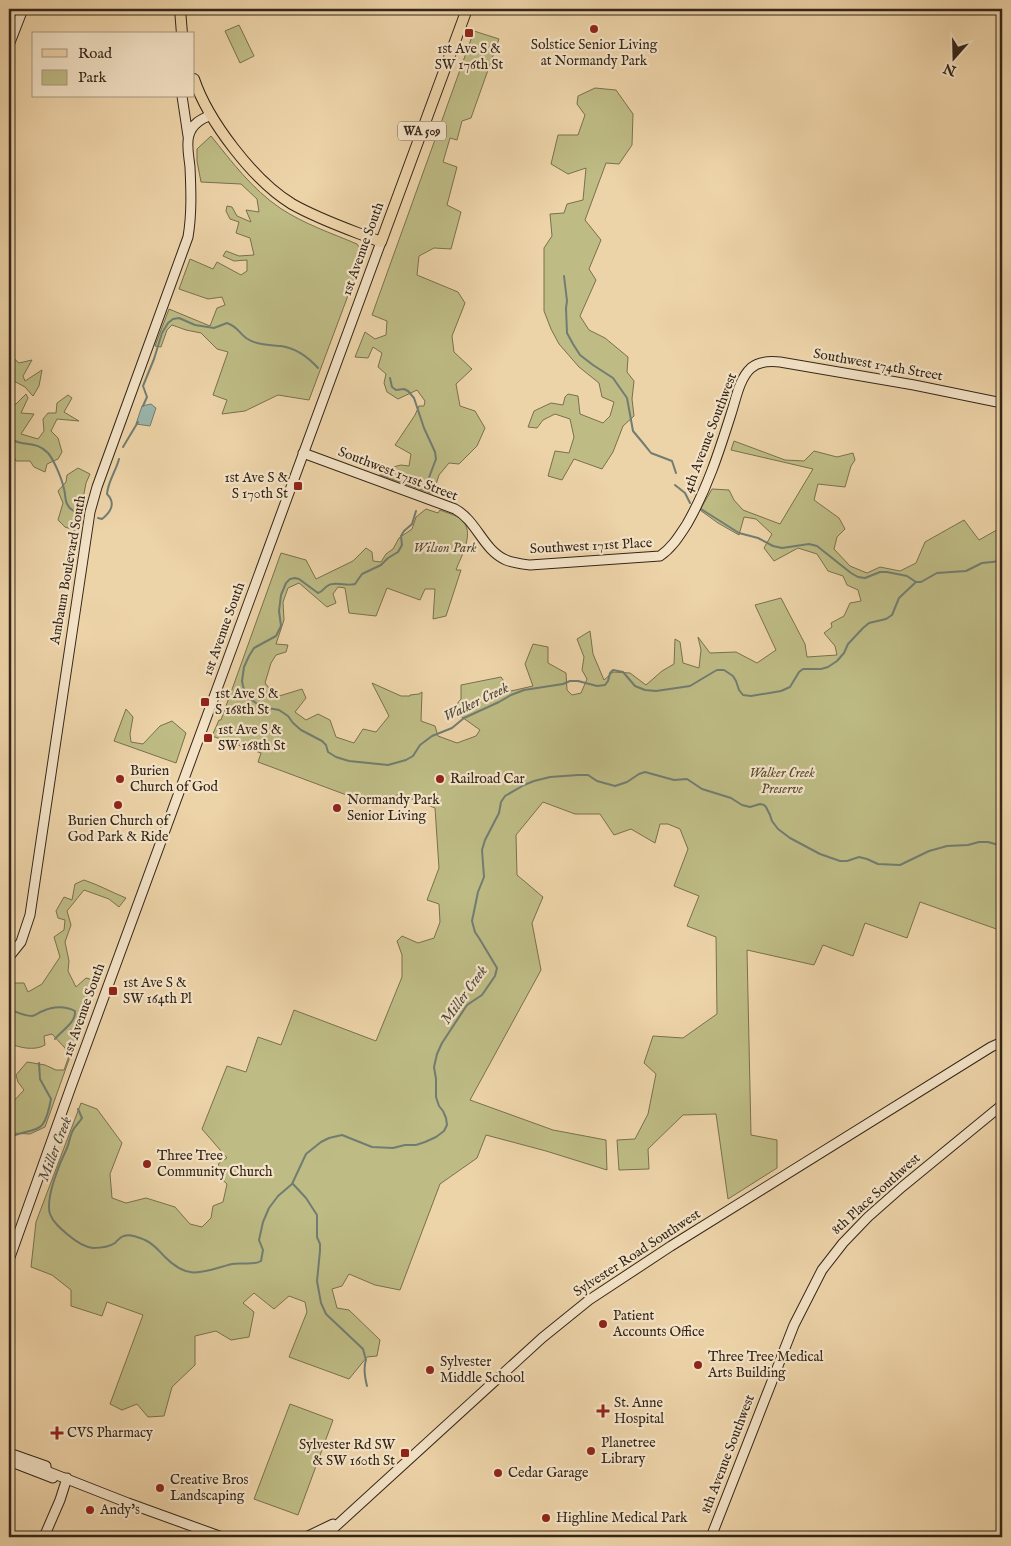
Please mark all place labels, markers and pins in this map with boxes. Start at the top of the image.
marker: Solstice Senior Living at Normandy Park [588,23,600,35]
marker: 1st Ave S & SW 176th St [463,27,475,39]
place label: Solstice Senior Living at Normandy Park [531,36,658,70]
place label: 1st Ave S & SW 176th St [435,40,503,74]
place label: 1st Ave S & S 170th St [224,469,288,503]
marker: 1st Ave S & S 170th St [292,480,304,492]
place label: 1st Ave S & S 168th St [215,685,279,719]
marker: 1st Ave S & S 168th St [199,696,211,708]
place label: 1st Ave S & SW 168th St [218,721,286,755]
marker: 1st Ave S & SW 168th St [202,732,214,744]
place label: Burien Church of God [130,762,219,796]
place label: Railroad Car [450,770,525,788]
marker: Burien Church of God [114,773,126,785]
marker: Railroad Car [434,773,446,785]
place label: Normandy Park Senior Living [347,791,440,825]
marker: Burien Church of God Park & Ride [112,799,124,811]
marker: Normandy Park Senior Living [331,802,343,814]
place label: Burien Church of God Park & Ride [67,812,171,846]
place label: 1st Ave S & SW 164th Pl [123,974,192,1008]
marker: 1st Ave S & SW 164th Pl [107,985,119,997]
place label: Three Tree Community Church [157,1147,273,1181]
marker: Three Tree Community Church [141,1158,153,1170]
place label: Patient Accounts Office [612,1307,705,1341]
marker: Patient Accounts Office [597,1318,609,1330]
place label: Three Tree Medical Arts Building [707,1348,824,1382]
place label: Sylvester Middle School [440,1353,525,1387]
marker: Three Tree Medical Arts Building [692,1359,704,1371]
marker: Sylvester Middle School [424,1364,436,1376]
place label: St. Anne Hospital [614,1394,664,1428]
marker: St. Anne Hospital [596,1404,610,1418]
place label: CVS Pharmacy [67,1424,153,1442]
marker: CVS Pharmacy [51,1427,63,1439]
place label: Planetree Library [601,1434,656,1468]
place label: Sylvester Rd SW & SW 160th St [299,1436,396,1470]
marker: Planetree Library [585,1445,597,1457]
marker: Sylvester Rd SW & SW 160th St [399,1447,411,1459]
place label: Cedar Garage [508,1464,589,1482]
marker: Cedar Garage [492,1467,504,1479]
place label: Creative Bros Landscaping [170,1471,249,1505]
marker: Creative Bros Landscaping [154,1482,166,1494]
place label: Andy's [99,1501,140,1519]
marker: Andy's [84,1504,96,1516]
place label: Highline Medical Park [556,1509,688,1527]
marker: Highline Medical Park [540,1512,552,1524]

